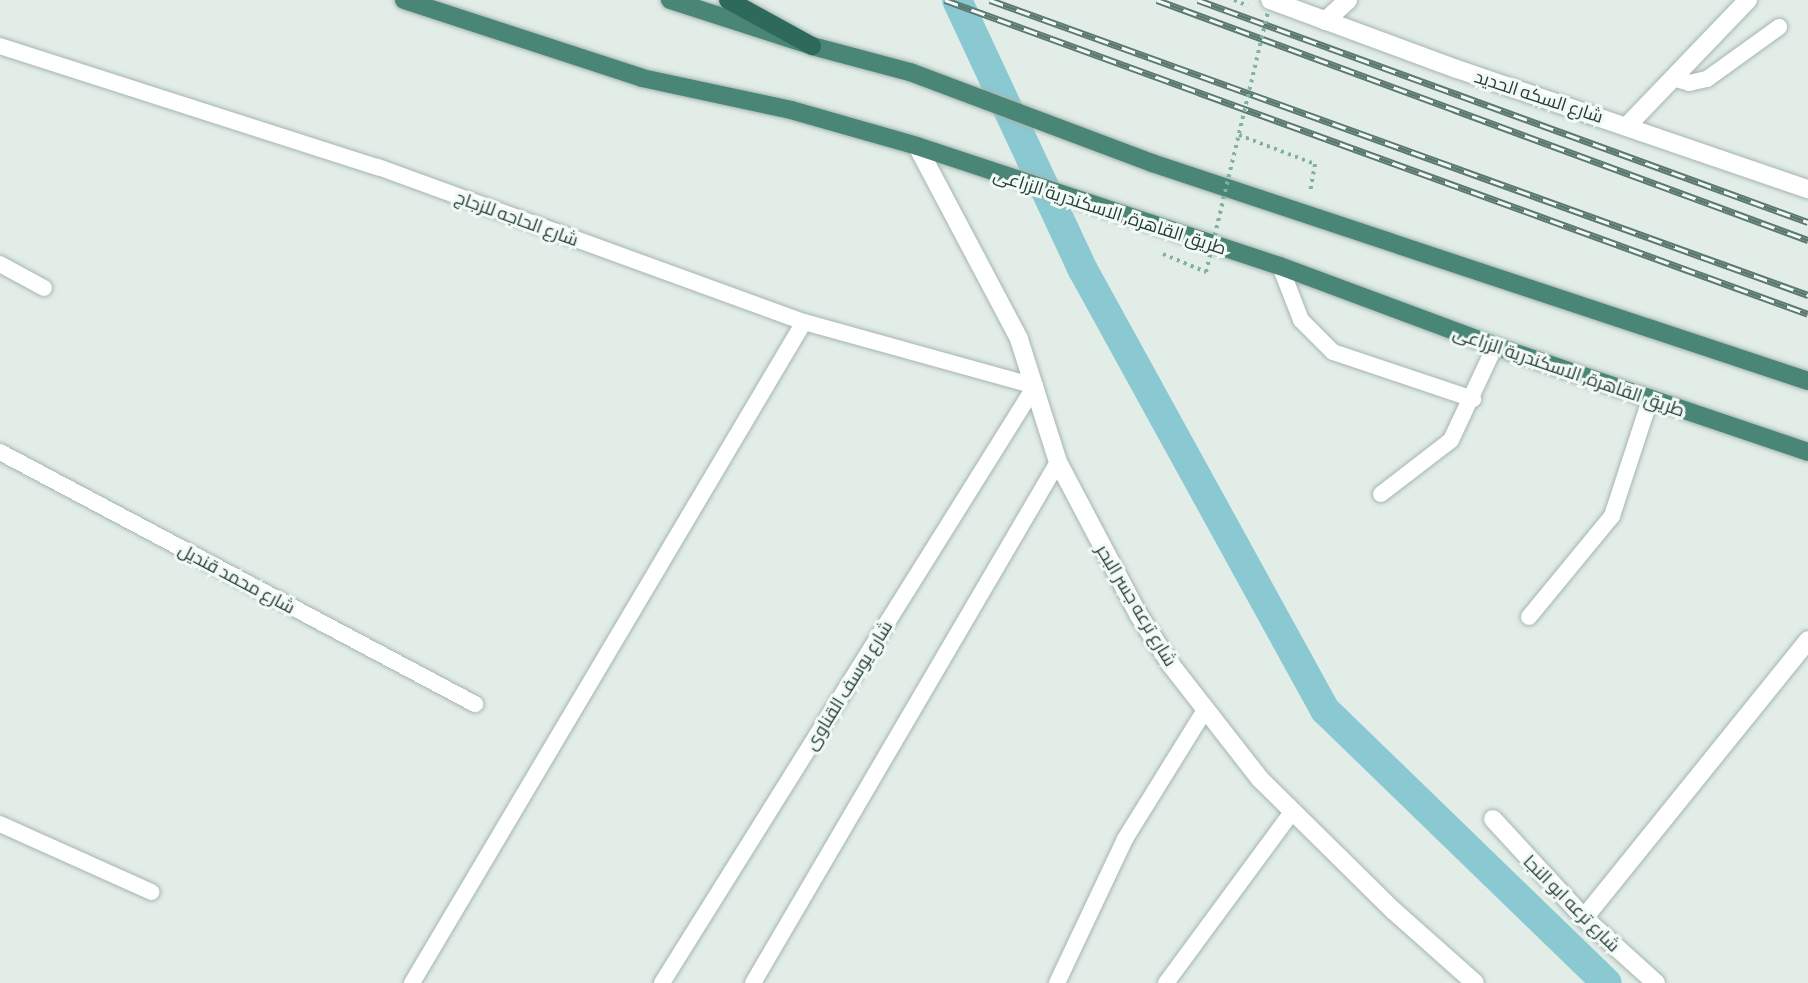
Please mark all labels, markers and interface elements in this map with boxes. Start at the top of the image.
street label: شارع السكه الحديد [1472,65,1606,127]
street label: طريق القاهرة, الاسكندرية الزراعى [991,163,1229,259]
street label: شارع الحاجه للزجاج [452,186,582,250]
street label: طريق القاهرة, الاسكندرية الزراعى [1450,321,1688,421]
street label: شارع محمد قنديل [175,538,299,618]
street label: شارع ترعه جسر البحر [1092,540,1182,670]
street label: شارع يوسف القناوى [799,616,897,754]
street label: شارع ترعه ابو النجا [1519,850,1625,956]

